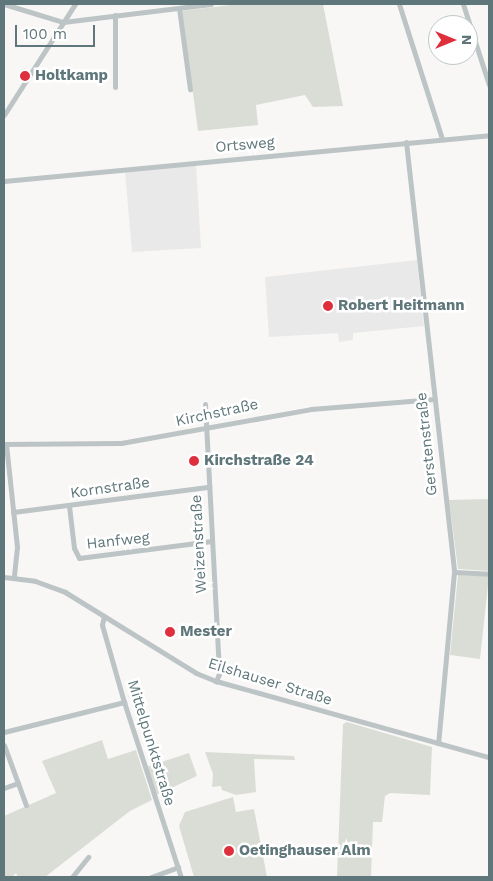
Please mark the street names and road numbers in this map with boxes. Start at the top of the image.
street label: Ortsweg [215,133,275,157]
street label: Gerstenstraße [413,391,441,497]
street label: Kirchstraße [174,395,260,431]
street label: Kornstraße [69,474,151,502]
street label: Weizenstraße [187,494,211,594]
street label: Hanfweg [86,529,150,553]
street label: Eilshauser Straße [206,655,334,709]
street label: Mittelpunktstraße [123,678,179,808]

